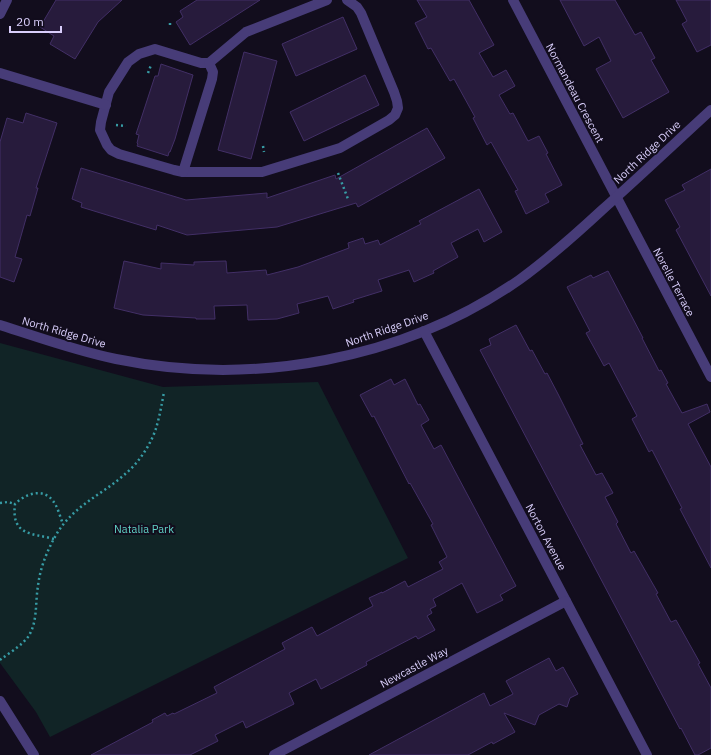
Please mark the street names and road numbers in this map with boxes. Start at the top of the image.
street label: Normandeau Crescent [543,41,607,145]
street label: North Ridge Drive [610,117,684,187]
street label: Norelle Terrace [650,245,698,319]
street label: North Ridge Drive [344,308,430,350]
street label: North Ridge Drive [20,313,108,351]
street label: Norton Avenue [523,501,569,573]
street label: Newcastle Way [377,643,451,691]

